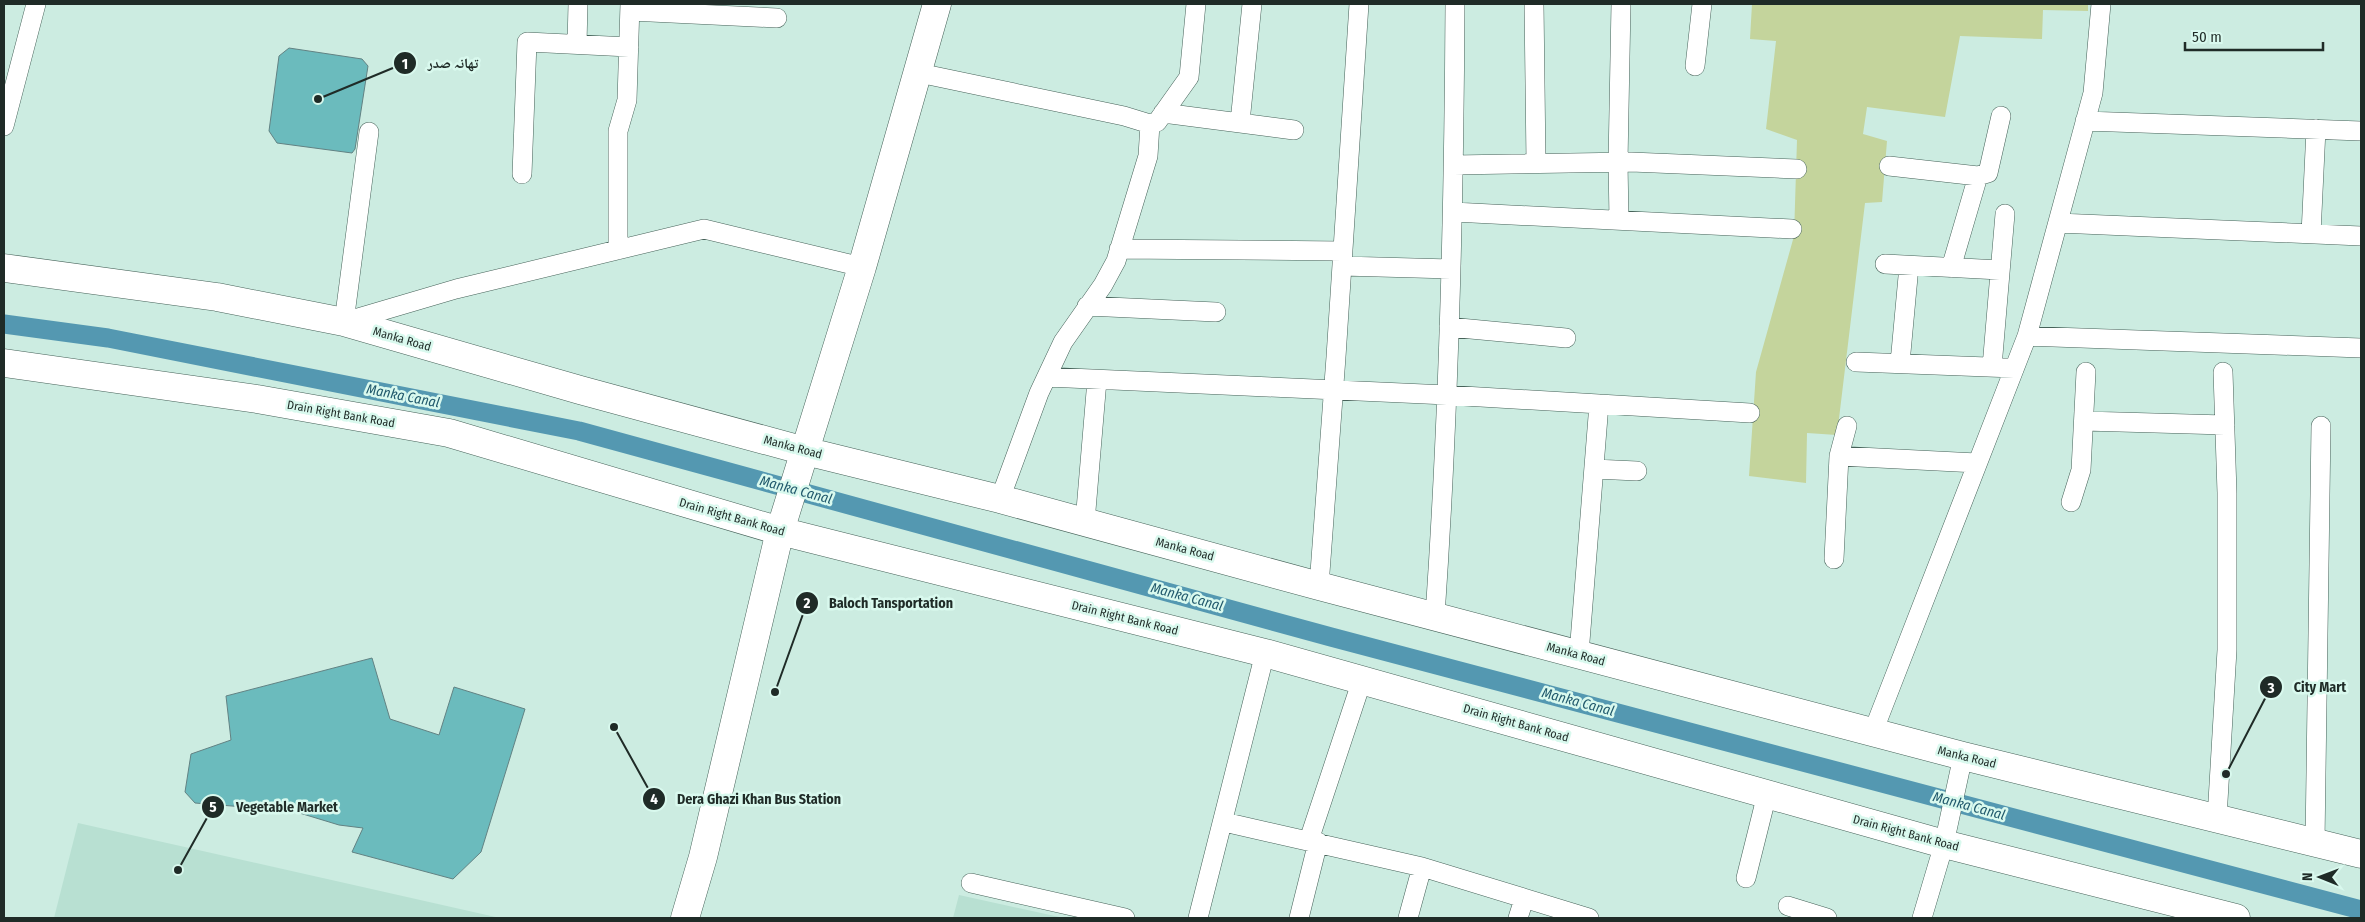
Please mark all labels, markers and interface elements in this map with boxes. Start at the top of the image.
scale bar [2185,20,2322,52]
text: 50 m [2192,28,2222,46]
callout: تھانہ صدر [393,49,489,78]
text: 1 [402,55,408,73]
text: تھانہ صدر [427,55,479,72]
street label: Manka Road [371,324,433,354]
water label: Manka Canal [365,381,441,411]
street label: Drain Right Bank Road [286,398,396,430]
street label: Manka Road [762,433,824,461]
water label: Manka Canal [758,472,834,508]
street label: Drain Right Bank Road [678,495,786,539]
street label: Manka Road [1154,535,1216,563]
water label: Manka Canal [1149,579,1225,615]
callout: Baloch Tansportation [794,588,963,617]
text: 2 [803,594,811,612]
text: Baloch Tansportation [829,595,953,612]
street label: Drain Right Bank Road [1070,598,1180,638]
street label: Manka Road [1545,640,1607,668]
callout: City Mart [2259,673,2356,702]
text: 3 [2266,679,2275,697]
text: City Mart [2294,679,2347,696]
water label: Manka Canal [1540,684,1616,720]
street label: Drain Right Bank Road [1462,701,1570,745]
street label: Manka Road [1936,743,1998,771]
callout: Dera Ghazi Khan Bus Station [642,784,851,813]
water label: Manka Canal [1931,788,2007,824]
text: 4 [650,790,658,808]
text: Dera Ghazi Khan Bus Station [677,791,841,808]
callout: Vegetable Market [201,792,348,821]
text: 5 [209,798,217,816]
text: Vegetable Market [235,799,339,816]
street label: Drain Right Bank Road [1851,812,1961,854]
north arrow [2295,852,2345,902]
text: N [2299,872,2316,881]

